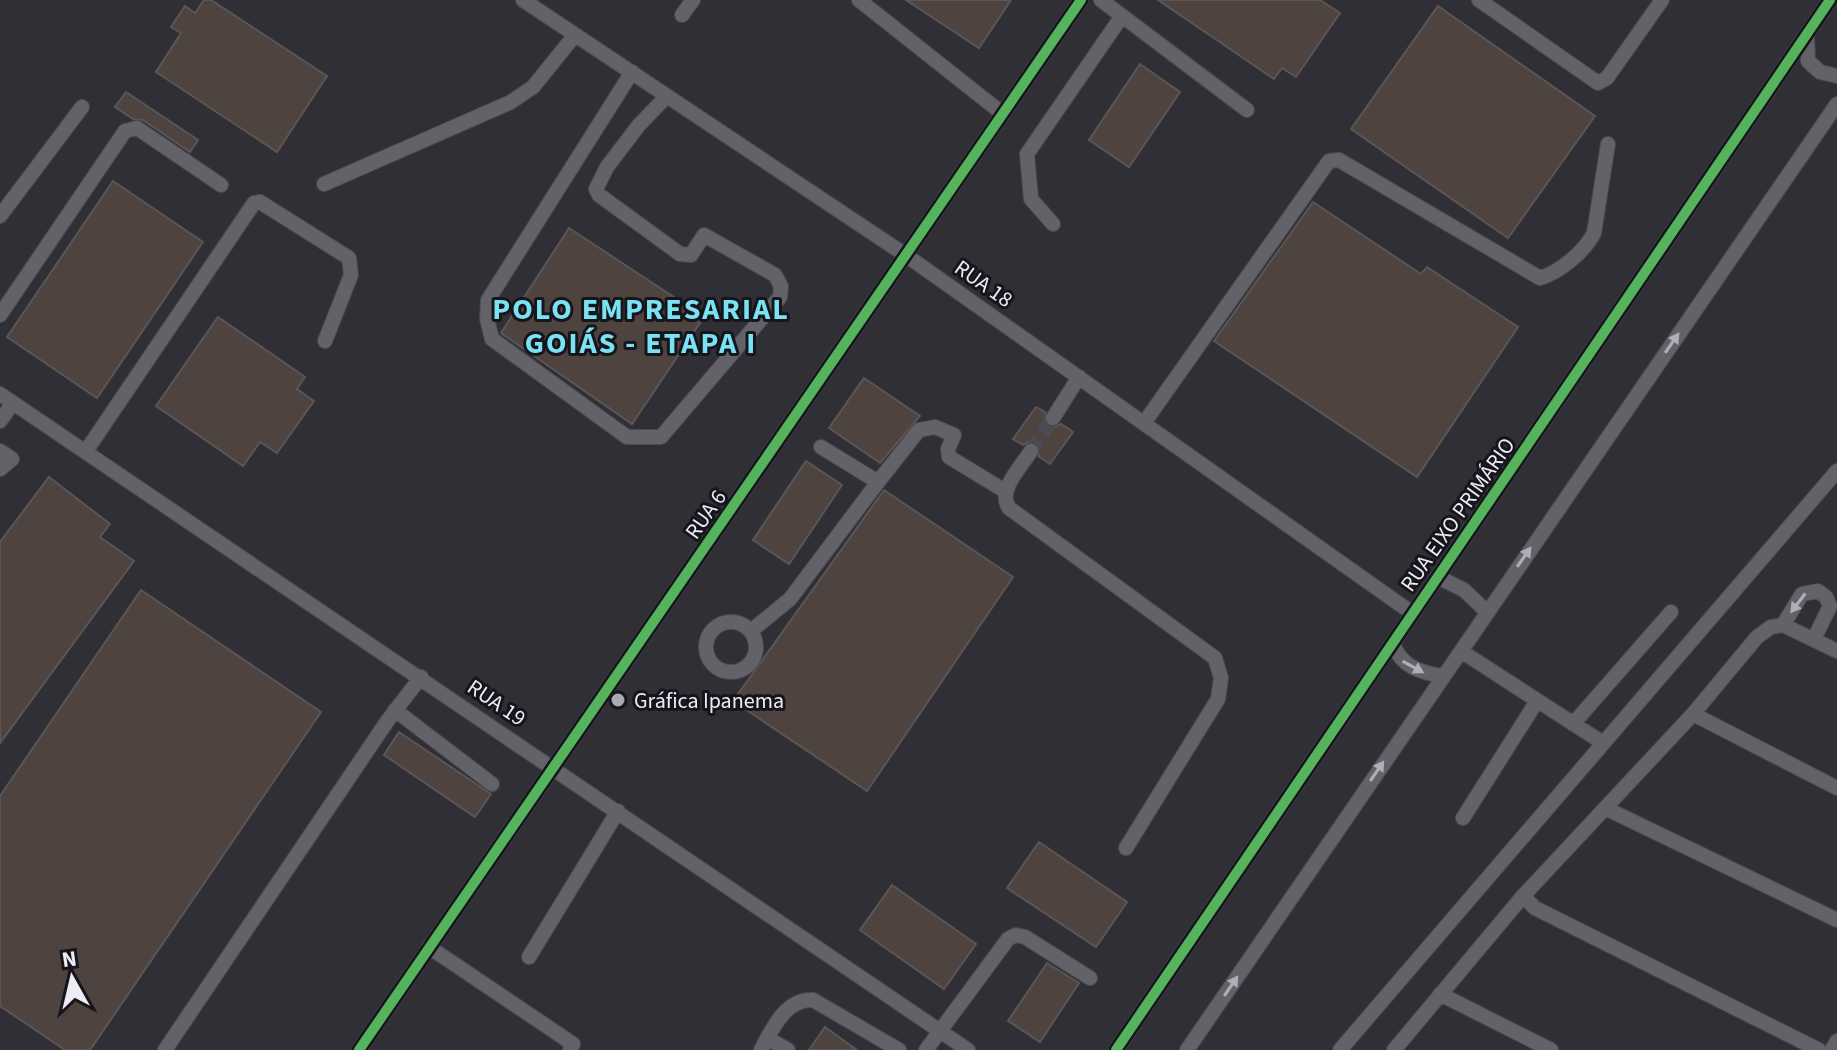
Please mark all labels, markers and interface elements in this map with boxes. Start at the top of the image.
street label: RUA 18 [948,252,1019,315]
district label: POLO EMPRESARIAL GOIÁS - ETAPA I [492,288,790,365]
one-way arrow [1664,332,1679,353]
street label: RUA EIXO PRIMÁRIO [1393,431,1523,598]
street label: RUA 6 [677,483,734,546]
one-way arrow [1517,546,1532,567]
one-way arrow [1791,592,1806,613]
one-way arrow [1402,659,1424,673]
street label: RUA 19 [461,672,532,734]
place label: Gráfica Ipanema [634,685,784,717]
marker: Gráfica Ipanema [609,691,627,709]
one-way arrow [1369,760,1384,781]
north arrow [32,938,112,1018]
text: N [60,942,79,976]
one-way arrow [1223,975,1238,996]

